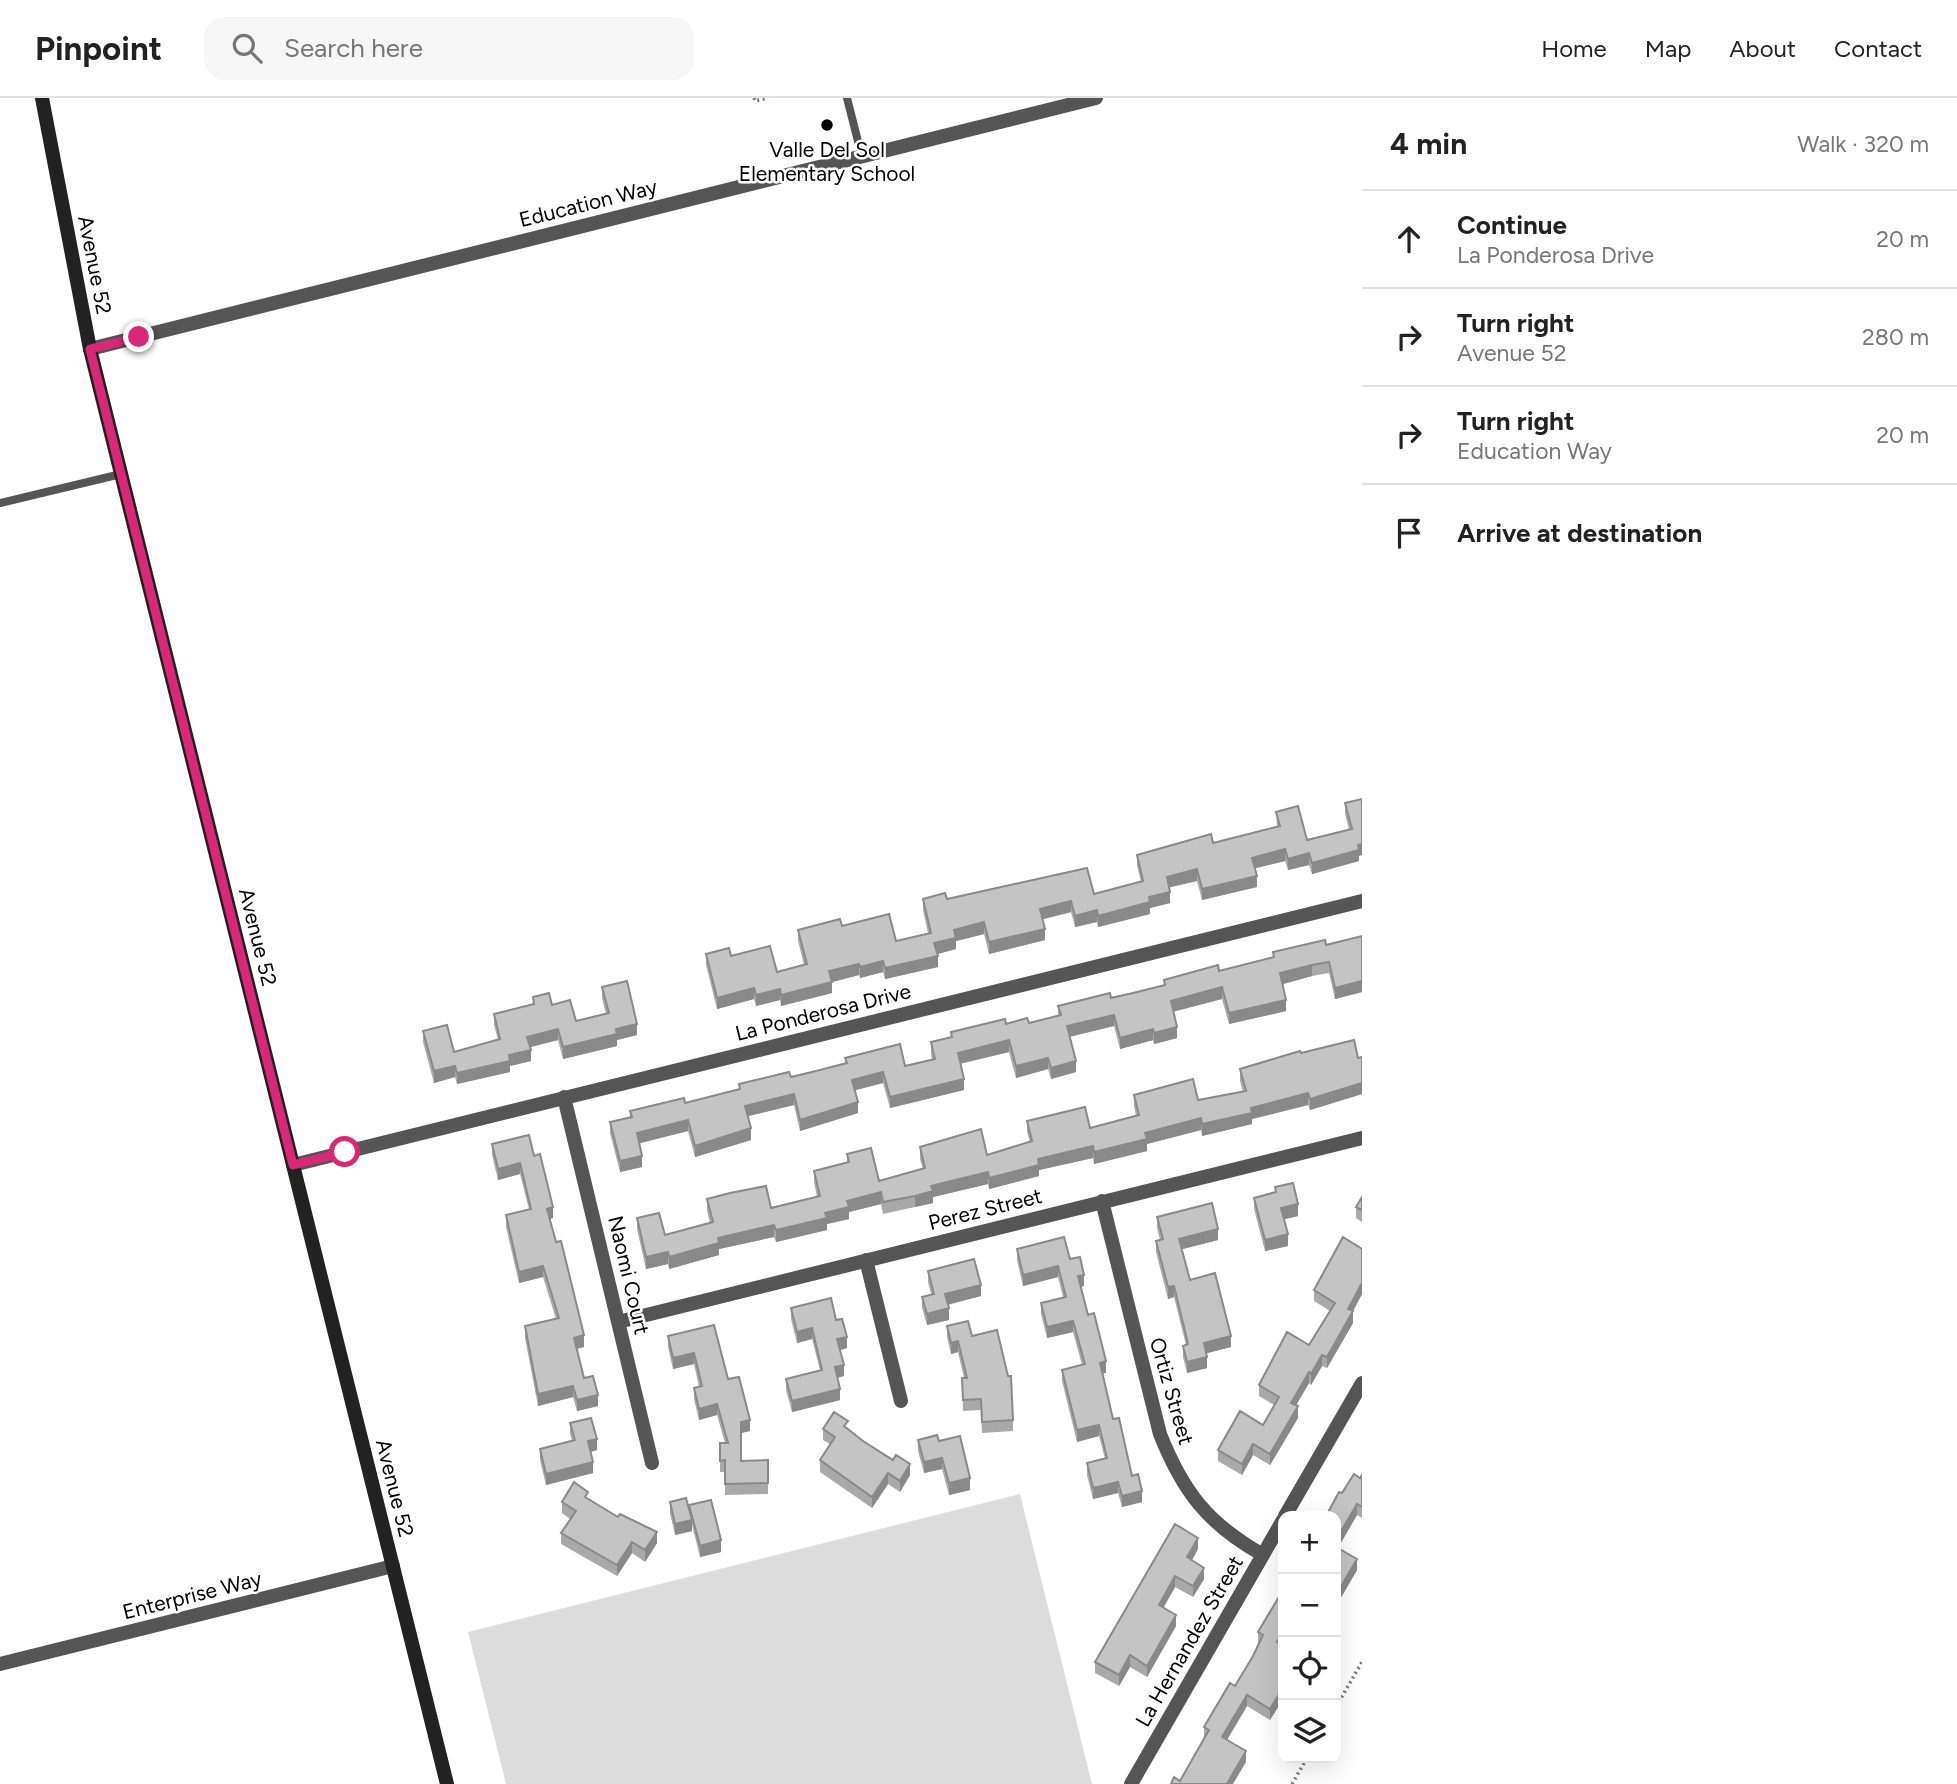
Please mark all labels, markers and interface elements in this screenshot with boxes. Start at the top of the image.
search box [204,17,694,80]
text: Pinpoint [35,29,162,68]
icon: search [228,29,266,67]
text: Search here [284,32,423,64]
text: Home [1541,34,1607,63]
text: Map [1645,34,1691,63]
text: About [1729,34,1796,63]
text: Contact [1834,34,1922,63]
marker: Valle Del Sol Elementary School [819,117,835,133]
text: 4 min [1390,125,1467,162]
text: Walk · 320 m [1797,130,1929,158]
place label: Valle Del Sol Elementary School [739,137,915,186]
street label: Education Way [516,174,660,232]
text: Continue [1457,209,1567,241]
street label: Avenue 52 [73,214,117,316]
icon: ahead [1390,220,1428,258]
text: 20 m [1876,225,1929,253]
text: La Ponderosa Drive [1457,241,1654,269]
text: Turn right [1457,307,1574,339]
icon: right [1390,318,1428,356]
route end [123,321,154,352]
text: 280 m [1862,323,1929,351]
text: Avenue 52 [1457,339,1567,367]
text: Turn right [1457,405,1574,437]
icon: right [1390,416,1428,454]
text: 20 m [1876,421,1929,449]
text: Education Way [1457,437,1612,465]
icon: arrive [1390,514,1428,552]
text: Arrive at destination [1457,517,1702,549]
street label: Avenue 52 [234,885,282,989]
street label: La Ponderosa Drive [733,978,913,1046]
route start [329,1136,360,1167]
street label: Perez Street [926,1183,1044,1235]
street label: Naomi Court [603,1213,655,1337]
street label: Ortiz Street [1145,1334,1199,1448]
street label: Avenue 52 [371,1436,419,1540]
map controls [1278,1511,1341,1763]
button: + [1278,1511,1341,1574]
street label: La Hernandez Street [1130,1551,1248,1731]
street label: Enterprise Way [120,1566,264,1624]
button: − [1278,1574,1341,1637]
button: locate [1278,1637,1341,1700]
button: layers [1278,1700,1341,1763]

